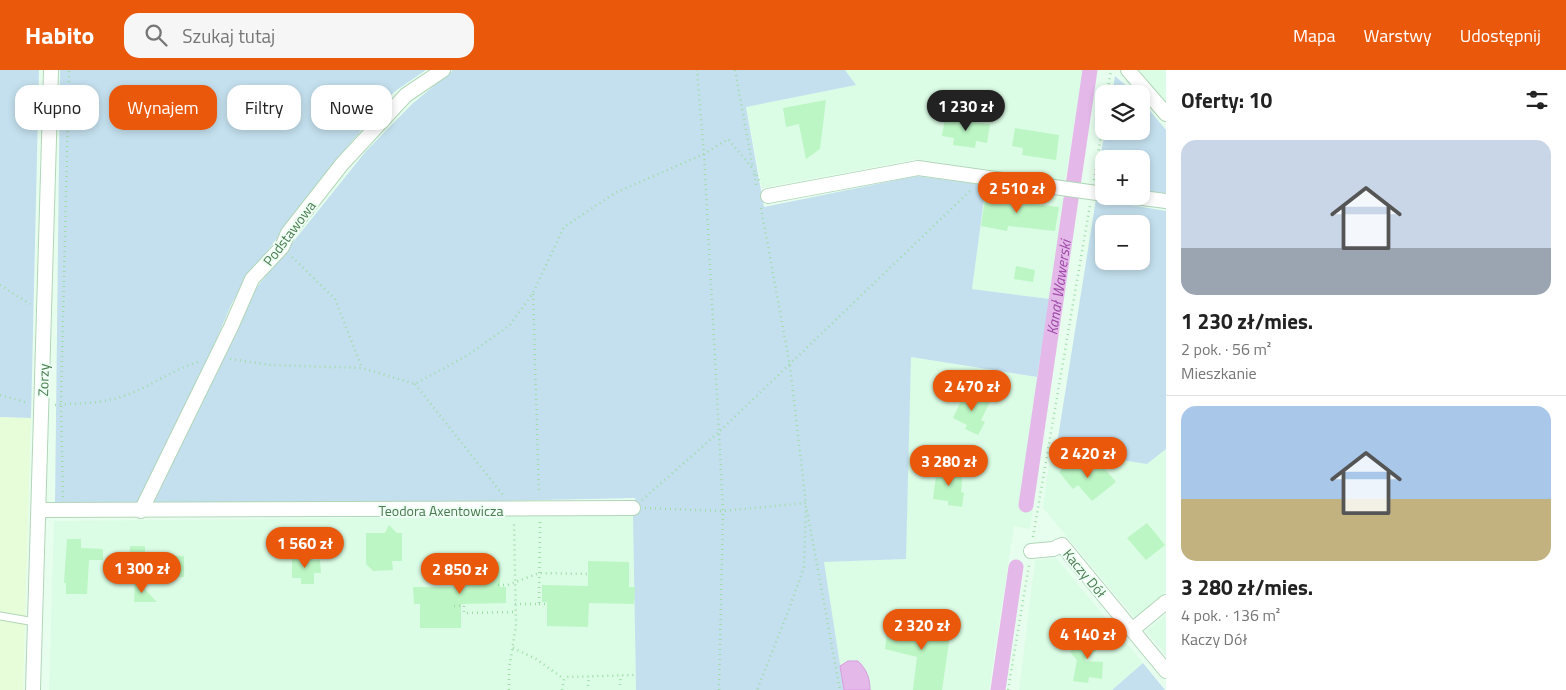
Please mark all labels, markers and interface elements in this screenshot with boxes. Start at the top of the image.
search box [124,13,474,58]
text: Habito [25,17,94,53]
icon: search [142,21,170,49]
text: Szukaj tutaj [182,21,275,50]
text: Mapa [1293,22,1336,49]
text: Warstwy [1364,22,1432,49]
text: Udostępnij [1460,22,1541,49]
text: Oferty: 10 [1181,84,1272,116]
chip: Kupno [15,85,99,130]
chip: Wynajem [109,85,217,130]
chip: Filtry [227,85,301,130]
chip: Nowe [311,85,392,130]
map controls [1095,85,1150,270]
button: layers [1095,85,1150,140]
icon: filters [1523,86,1551,114]
pin: 1 230 zł [914,90,1018,132]
text: 1 230 zł [938,94,994,118]
button: + [1095,150,1150,205]
pin: 2 510 zł [965,172,1069,214]
icon: home [1321,173,1411,263]
text: 2 510 zł [989,176,1045,200]
street label: Podstawowa [257,196,321,270]
button: − [1095,215,1150,270]
water label: Kanał Wawerski [1040,236,1077,336]
text: 1 230 zł/mies. [1181,305,1313,337]
text: 2 pok. · 56 m² [1181,337,1271,361]
text: Mieszkanie [1181,361,1257,385]
street label: Zorzy [32,363,54,397]
pin: 2 470 zł [920,370,1024,412]
text: 2 470 zł [944,374,1000,398]
pin: 2 420 zł [1036,436,1140,479]
icon: home [1321,438,1411,528]
text: 2 420 zł [1060,441,1116,465]
pin: 3 280 zł [897,444,1001,487]
text: 3 280 zł [921,449,977,473]
street label: Teodora Axentowicza [379,500,503,521]
pin: 1 560 zł [253,526,357,569]
text: 1 560 zł [277,531,333,555]
street label: Kaczy Dół [1058,544,1112,602]
pin: 1 300 zł [90,552,194,594]
pin: 2 850 zł [408,552,512,595]
text: 1 300 zł [114,556,170,580]
text: 2 850 zł [432,557,488,581]
text: 3 280 zł/mies. [1181,571,1313,603]
text: 4 pok. · 136 m² [1181,603,1280,627]
pin: 2 320 zł [870,608,974,651]
text: 2 320 zł [894,613,950,637]
pin: 4 140 zł [1036,618,1140,660]
text: 4 140 zł [1060,622,1116,646]
text: Kaczy Dół [1181,627,1247,651]

